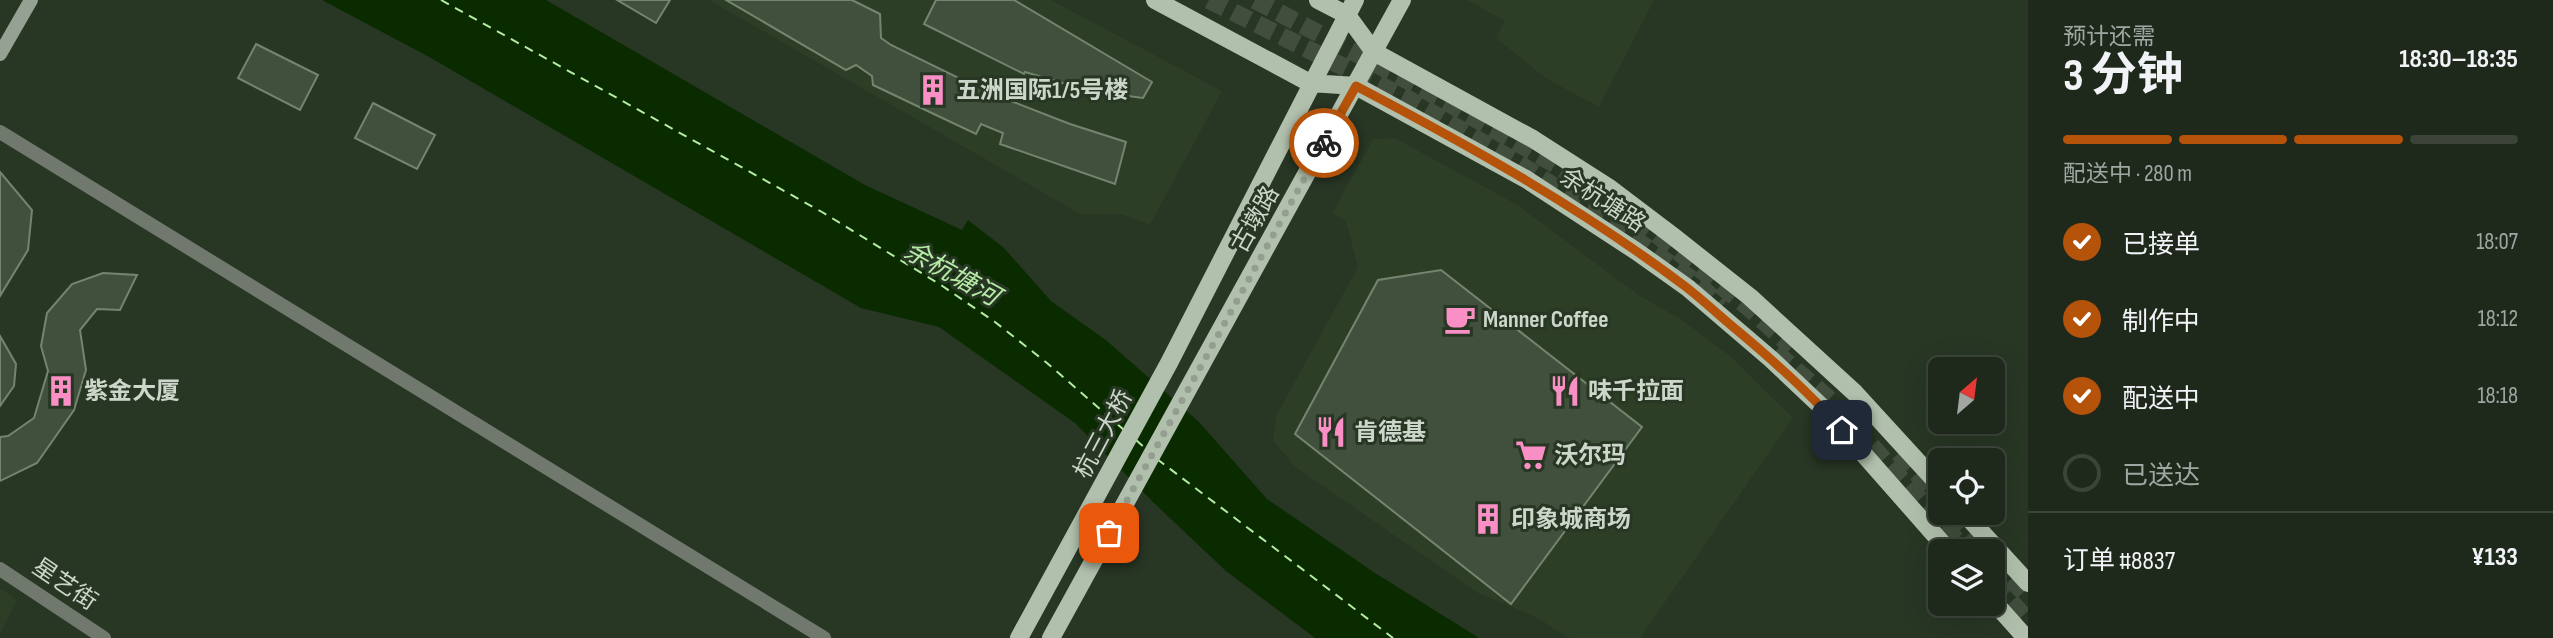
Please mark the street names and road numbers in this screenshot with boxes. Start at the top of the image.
street label: 余杭塘路 [1555,162,1651,239]
street label: 古墩路 [1225,181,1286,258]
street label: 杭三大桥 [1068,385,1139,483]
street label: 星艺街 [27,552,103,617]

